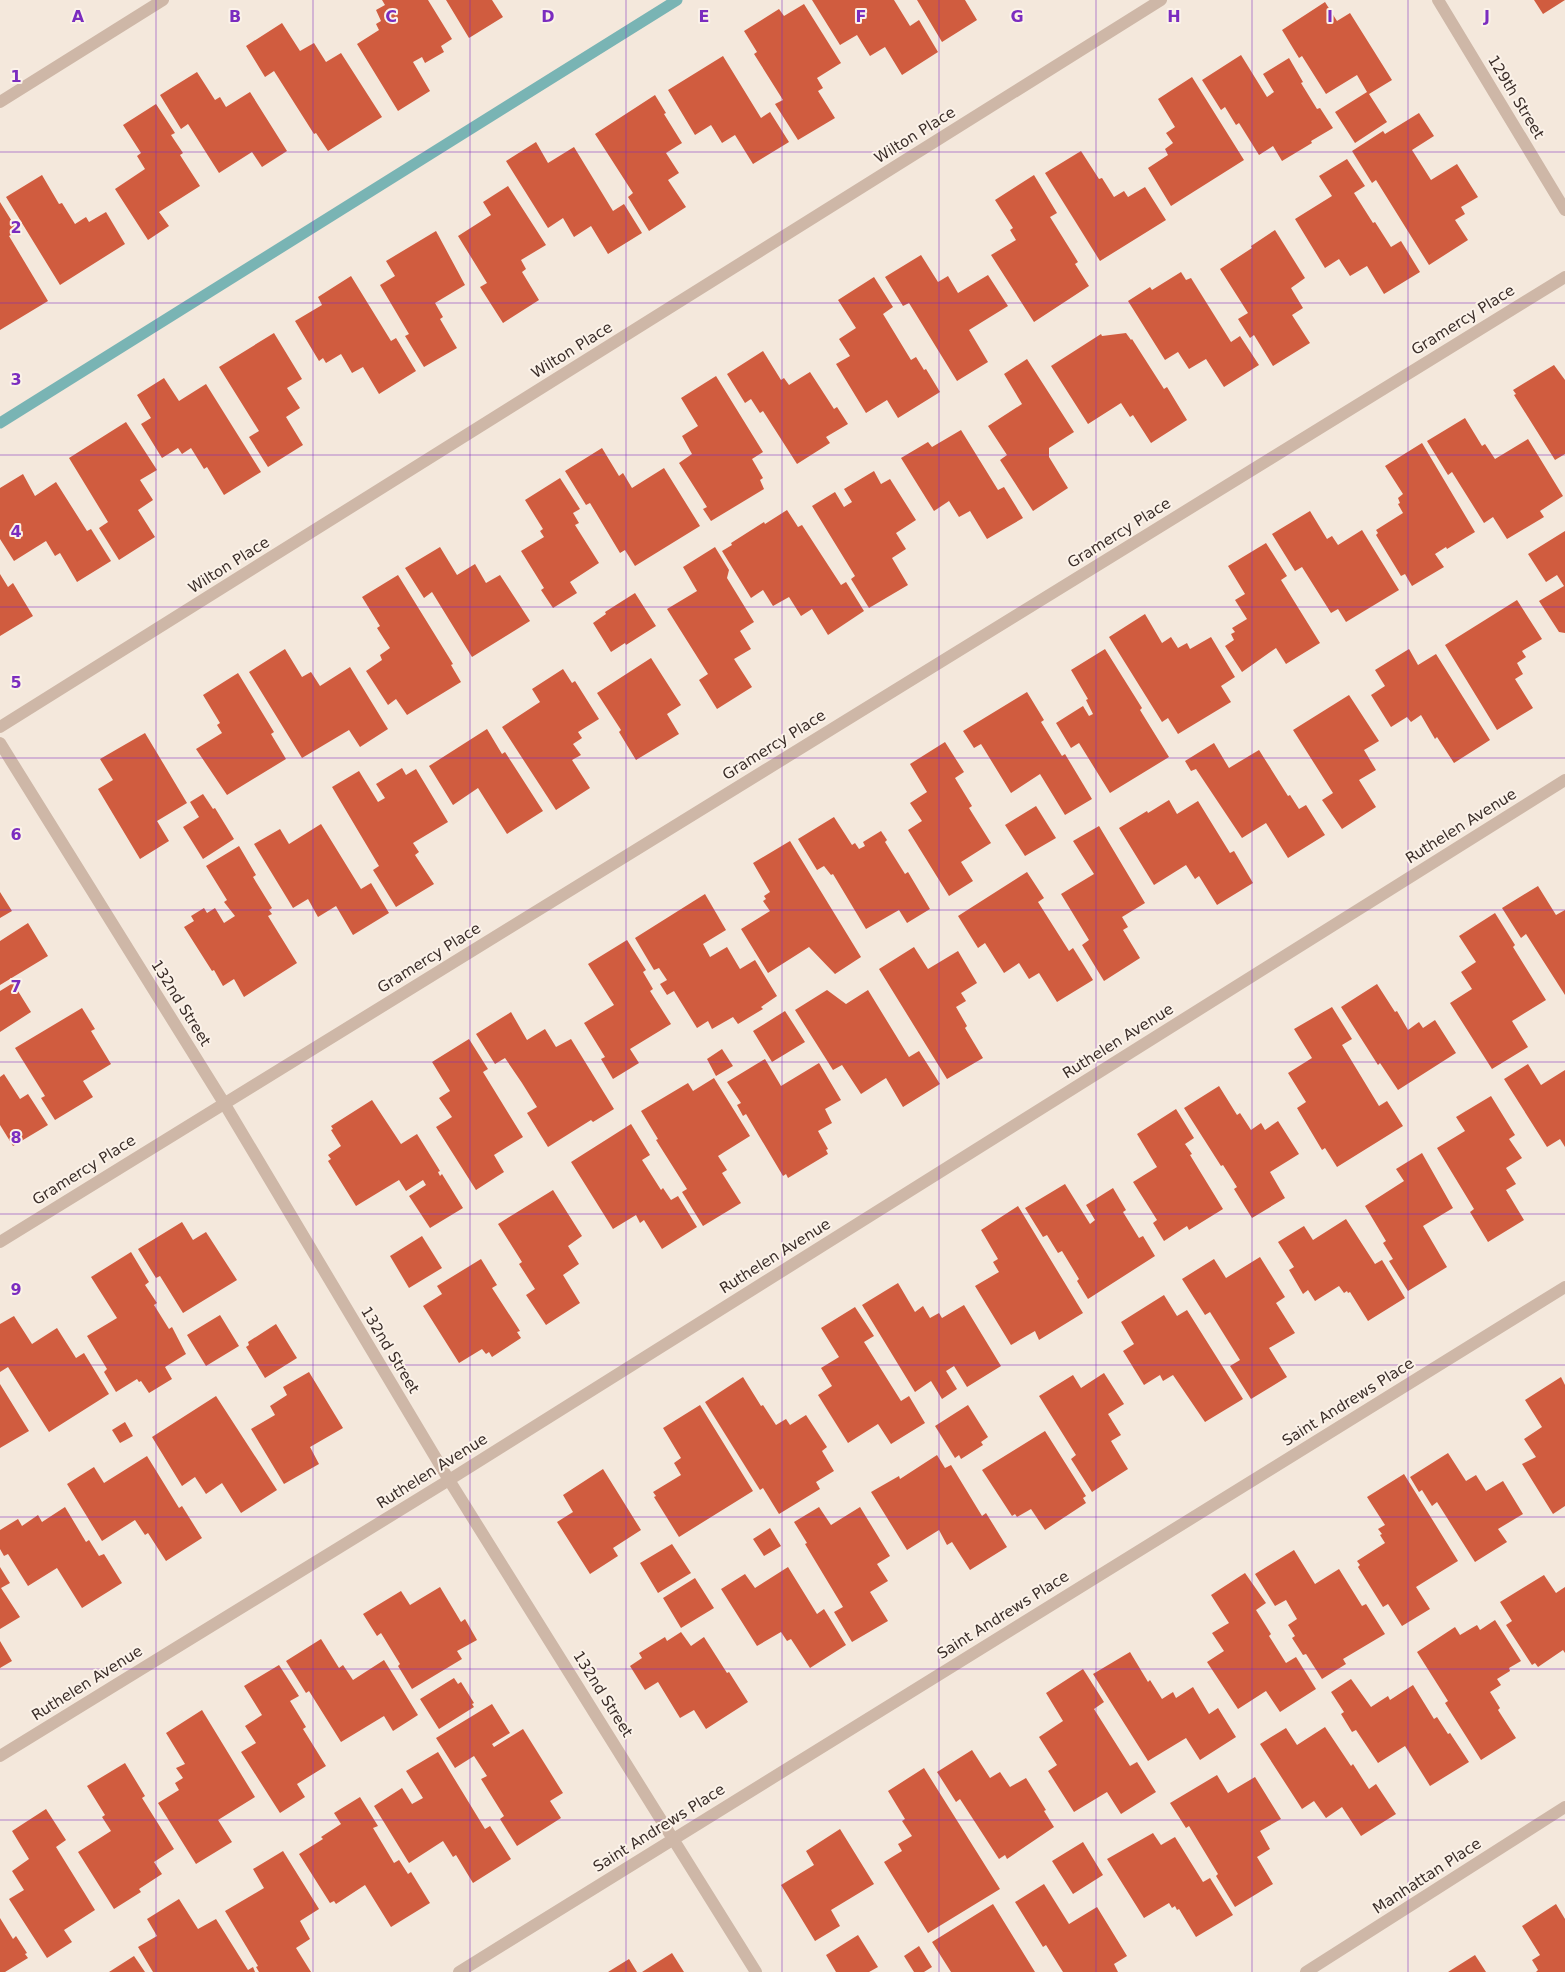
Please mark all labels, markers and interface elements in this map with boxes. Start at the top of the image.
text: A [72,7,85,26]
text: B [229,7,241,26]
text: C [385,7,397,26]
text: D [541,7,555,26]
text: E [699,7,709,26]
text: F [856,7,866,26]
text: G [1010,7,1024,26]
text: H [1167,7,1181,26]
text: I [1327,7,1333,26]
text: J [1483,7,1490,26]
street label: 129th Street [1484,52,1548,142]
text: 1 [10,67,22,86]
street label: Wilton Place [871,103,959,167]
text: 2 [10,218,22,237]
street label: Gramercy Place [1408,281,1518,359]
street label: Wilton Place [528,318,616,382]
text: 3 [10,370,22,389]
street label: Gramercy Place [1064,494,1174,572]
text: 4 [10,522,22,541]
street label: Wilton Place [185,533,273,597]
text: 5 [10,673,22,692]
street label: Gramercy Place [719,706,829,784]
street label: Ruthelen Avenue [1402,785,1520,867]
text: 6 [10,825,22,844]
street label: Gramercy Place [374,919,484,997]
street label: 132nd Street [147,957,215,1049]
text: 7 [10,977,22,996]
street label: Ruthelen Avenue [1059,1000,1177,1082]
text: 8 [10,1128,22,1147]
street label: Gramercy Place [29,1131,139,1209]
street label: Ruthelen Avenue [716,1215,834,1297]
text: 9 [10,1280,22,1299]
street label: 132nd Street [357,1303,423,1397]
street label: Saint Andrews Place [1279,1354,1417,1450]
street label: Ruthelen Avenue [373,1430,491,1512]
street label: Saint Andrews Place [934,1567,1072,1663]
street label: Ruthelen Avenue [28,1642,146,1724]
street label: 132nd Street [569,1648,637,1740]
street label: Saint Andrews Place [590,1780,728,1876]
street label: Manhattan Place [1369,1834,1485,1918]

